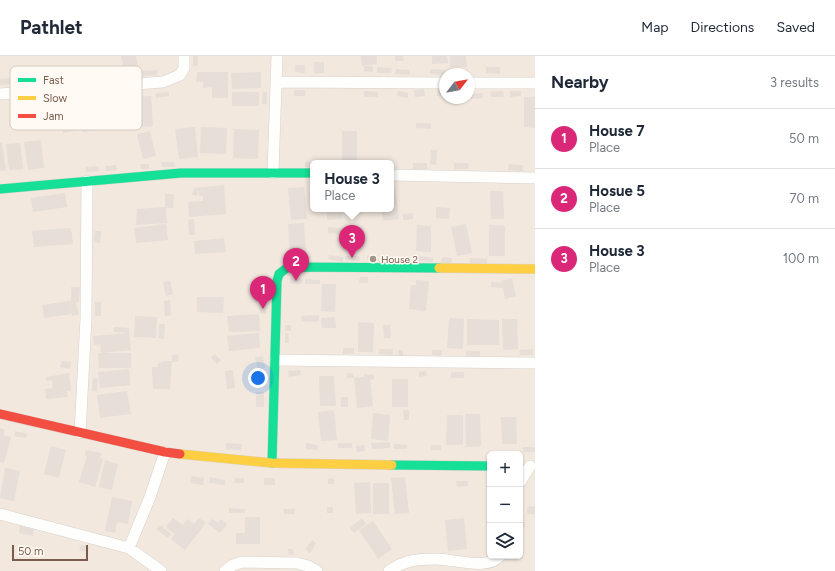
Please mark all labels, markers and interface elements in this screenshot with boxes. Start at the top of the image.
text: Pathlet [20,16,83,39]
text: Map [641,19,669,36]
text: Directions [691,19,754,36]
text: Saved [776,19,815,36]
legend [10,66,142,130]
north arrow [439,68,475,104]
text: Nearby [551,72,609,92]
text: Fast [43,74,64,87]
text: 3 results [770,75,819,90]
text: Slow [43,92,67,105]
text: Jam [43,110,64,123]
text: House 7 [589,122,645,140]
text: 1 [561,131,567,146]
text: 50 m [789,131,819,146]
text: Place [589,140,620,155]
popup [310,160,394,212]
text: House 3 [324,170,380,188]
text: Hosue 5 [589,182,645,200]
text: Place [324,188,355,203]
text: 2 [560,191,568,206]
text: 70 m [789,191,819,206]
text: Place [589,200,620,215]
pin: 3 [339,225,365,258]
text: House 3 [589,242,645,260]
pin: 2 [283,248,309,281]
text: 3 [560,251,568,266]
text: 100 m [783,251,819,266]
place label: House 2 [381,253,418,266]
marker: House 2 [368,254,378,264]
text: Place [589,260,620,275]
pin: 1 [250,276,276,309]
your location [248,368,268,388]
map controls [487,451,523,559]
button: + [487,451,523,487]
button: − [487,487,523,523]
button: layers [487,523,523,559]
scale bar [12,543,88,562]
text: 50 m [18,545,43,558]

